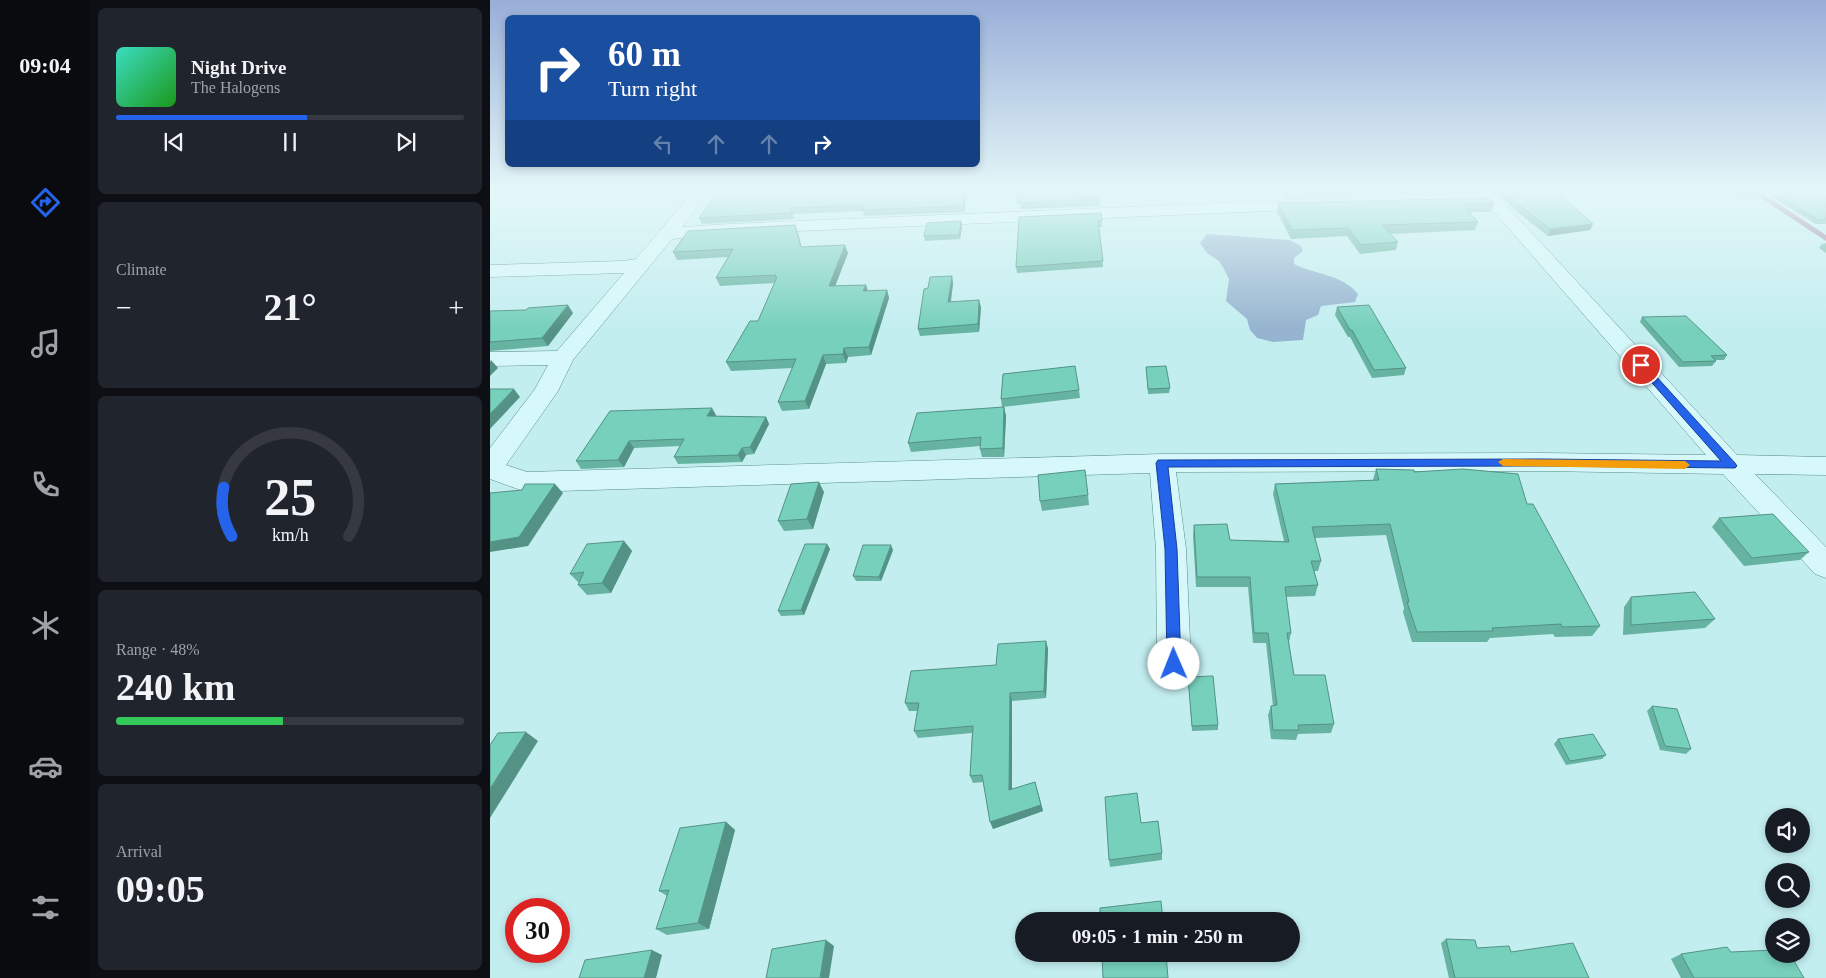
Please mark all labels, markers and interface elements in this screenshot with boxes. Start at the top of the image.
icon: right [525,35,590,100]
text: 60 m [608,35,681,74]
text: 09:04 [19,53,71,78]
text: Night Drive [191,57,287,78]
text: Turn right [608,76,697,101]
text: The Halogens [191,79,280,96]
icon: previous [160,128,188,156]
icon: pause [276,128,304,156]
icon: next [392,128,420,156]
icon: left [649,130,677,158]
icon: ahead [702,130,730,158]
icon: ahead [755,130,783,158]
icon: right [808,130,836,158]
icon: directions [28,185,63,220]
text: Climate [116,261,167,278]
text: 21° [263,286,317,328]
text: − [116,292,132,323]
text: + [448,292,464,323]
icon: music [28,326,63,361]
pin [1620,344,1662,386]
icon: arrive [1627,351,1655,379]
icon: phone [28,467,63,502]
text: 25 [264,469,316,526]
text: km/h [272,525,308,545]
icon: climate [28,608,63,643]
position arrow [1147,637,1199,689]
text: Range · 48% [116,641,200,658]
text: 240 km [116,666,235,708]
icon: car [28,749,63,784]
map controls [1765,808,1810,963]
button: sound [1765,808,1810,853]
text: Arrival [116,843,162,860]
button: search [1765,863,1810,908]
text: 09:05 [116,868,205,910]
icon: filters [28,890,63,925]
speed limit sign: 30 [505,898,570,963]
button: layers [1765,918,1810,963]
text: 09:05 · 1 min · 250 m [1072,926,1243,947]

